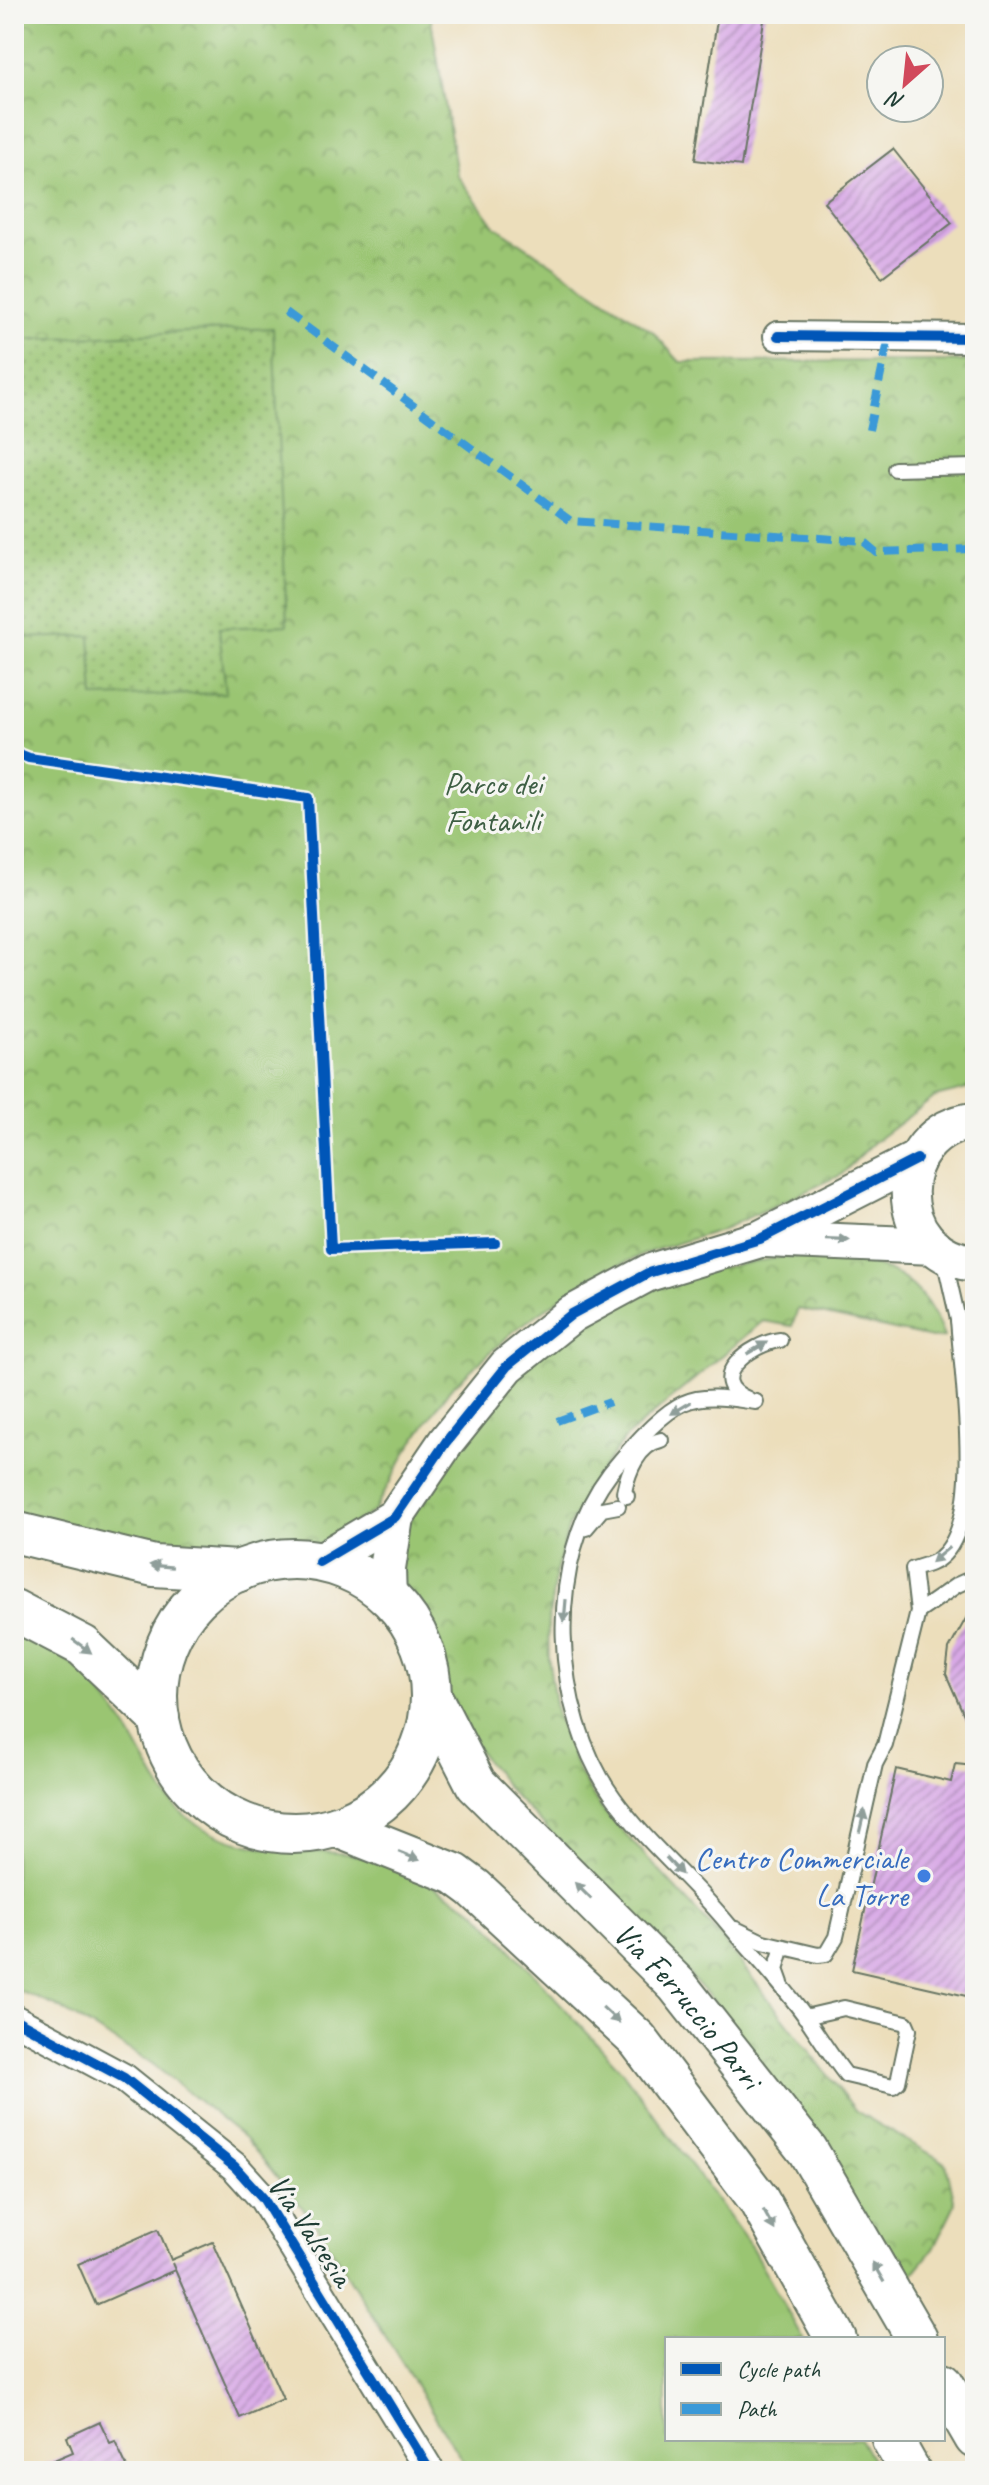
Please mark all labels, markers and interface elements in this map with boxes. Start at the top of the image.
north arrow [865,44,945,124]
text: N [881,84,909,116]
park label: Parco dei Fontanili [444,763,546,841]
one-way arrow [826,1234,851,1247]
one-way arrow [746,1341,768,1355]
one-way arrow [669,1400,692,1415]
one-way arrow [930,1546,950,1563]
one-way arrow [148,1559,173,1572]
one-way arrow [558,1599,571,1624]
one-way arrow [72,1638,93,1653]
one-way arrow [856,1808,869,1833]
place label: Centro Commerciale La Torre [695,1838,911,1916]
one-way arrow [397,1850,421,1863]
one-way arrow [664,1856,682,1875]
marker: Centro Commerciale La Torre [915,1867,933,1885]
one-way arrow [574,1882,593,1901]
street label: Via Ferruccio Parri [605,1914,774,2101]
one-way arrow [601,2006,620,2024]
street label: Via Valsesia [258,2166,365,2297]
one-way arrow [763,2209,776,2232]
one-way arrow [871,2260,885,2283]
legend [665,2337,945,2441]
text: Cycle path [737,2354,821,2384]
text: Path [737,2394,778,2424]

